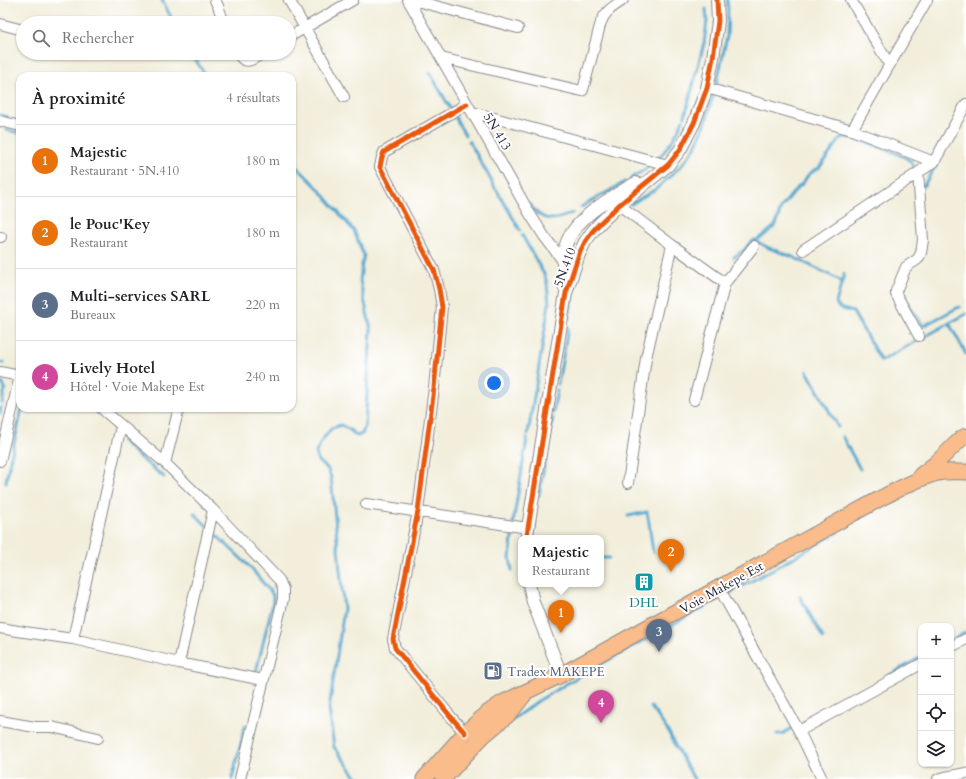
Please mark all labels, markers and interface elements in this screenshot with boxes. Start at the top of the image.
search box [16,16,296,60]
icon: search [30,27,52,49]
text: Rechercher [62,28,134,48]
text: À proximité [32,87,126,110]
text: 4 résultats [226,89,280,107]
street label: 5N 413 [479,109,515,154]
text: Majestic [70,142,127,162]
text: 1 [42,152,48,170]
text: 180 m [246,152,280,170]
text: Restaurant · 5N.410 [70,162,179,180]
text: le Pouc'Key [70,214,150,234]
text: 2 [42,224,48,242]
text: 180 m [246,224,280,242]
text: Restaurant [70,234,128,252]
street label: 5N.410 [549,245,581,290]
text: Multi-services SARL [70,286,210,306]
text: 3 [42,296,48,314]
text: 220 m [246,296,280,314]
text: Bureaux [70,306,116,324]
text: Lively Hotel [70,358,155,378]
text: 4 [42,368,48,386]
text: 240 m [246,368,280,386]
your location [484,373,504,393]
text: Hôtel · Voie Makepe Est [70,378,205,396]
popup [518,535,604,587]
pin: 2 [658,539,684,572]
text: Majestic [532,542,589,562]
street label: Voie Makepe Est [676,557,767,618]
text: Restaurant [532,562,590,580]
building icon: DHL [633,571,655,593]
place label: DHL [629,594,659,612]
pin: 1 [548,600,574,633]
pin: 3 [646,619,672,652]
map controls [918,623,954,767]
button: + [918,623,954,659]
button: − [918,659,954,695]
fuel station icon: Tradex MAKEPE [482,660,504,682]
place label: Tradex MAKEPE [507,663,605,681]
pin: 4 [588,690,614,723]
button: locate [918,695,954,731]
button: layers [918,731,954,767]

